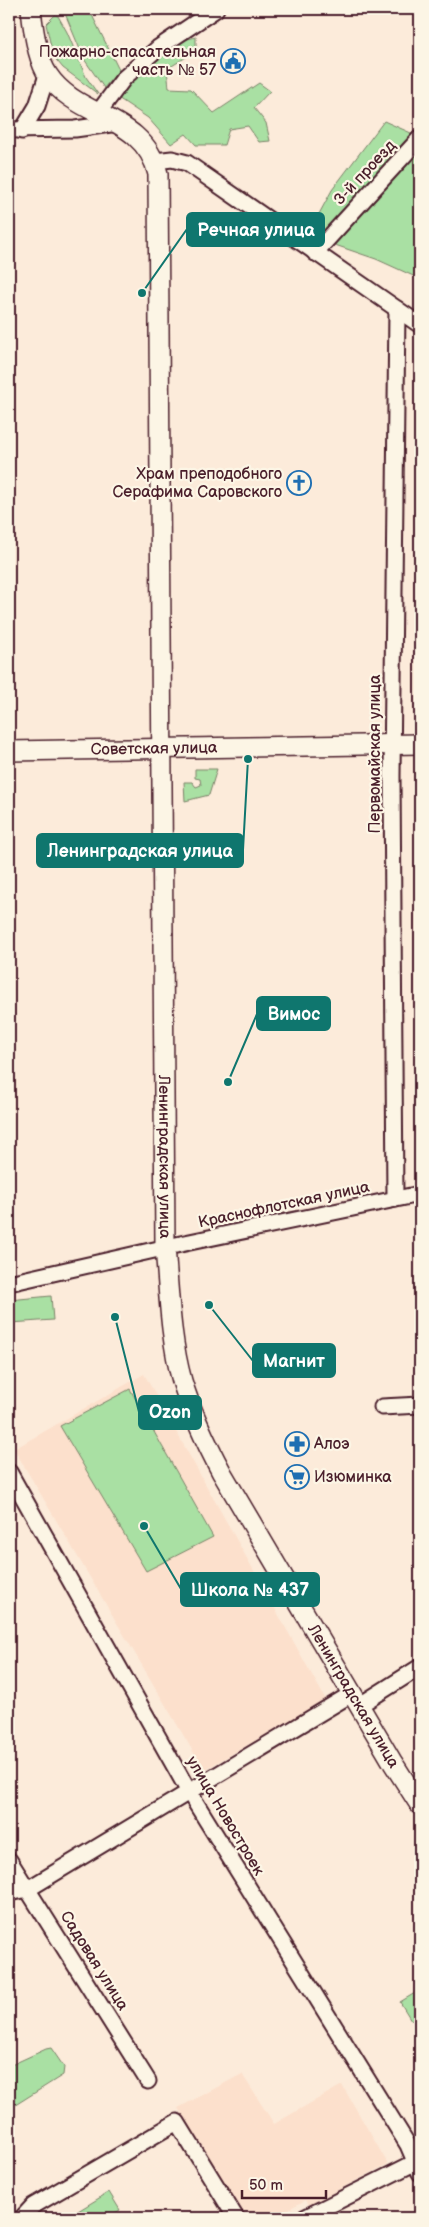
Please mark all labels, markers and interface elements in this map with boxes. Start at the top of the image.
place label: Пожарно-спасательная часть № 57 [39,43,216,80]
public building icon: Пожарно-спасательная часть № 57 [220,48,246,74]
street label: 3-й проезд [330,136,400,210]
callout: Речная улица [187,213,324,246]
text: Речная улица [197,220,315,241]
place label: Храм преподобного Серафима Саровского [112,465,282,502]
church icon: Храм преподобного Серафима Саровского [286,470,312,496]
street label: Первомайская улица [366,674,385,833]
street label: Советская улица [90,738,218,759]
callout: Ленинградская улица [37,834,243,867]
text: Ленинградская улица [46,841,233,862]
callout: Вимос [257,997,330,1030]
text: Вимос [268,1004,320,1025]
street label: Ленинградская улица [154,1074,174,1239]
street label: Краснофлотская улица [197,1177,372,1232]
callout: Магнит [253,1344,335,1377]
text: Магнит [263,1351,325,1372]
callout: Ozon [139,1396,201,1429]
text: Ozon [149,1402,191,1423]
pharmacy icon: Алоэ [284,1431,310,1457]
place label: Алоэ [313,1435,349,1454]
supermarket icon: Изюминка [284,1464,310,1490]
place label: Изюминка [314,1468,392,1487]
callout: Школа № 437 [181,1573,319,1606]
text: Школа № 437 [191,1580,309,1601]
street label: Ленинградская улица [303,1620,404,1772]
street label: улица Новостроек [182,1753,268,1879]
street label: Садовая улица [56,1908,132,2015]
scale bar [242,2167,325,2199]
text: 50 m [249,2176,283,2195]

